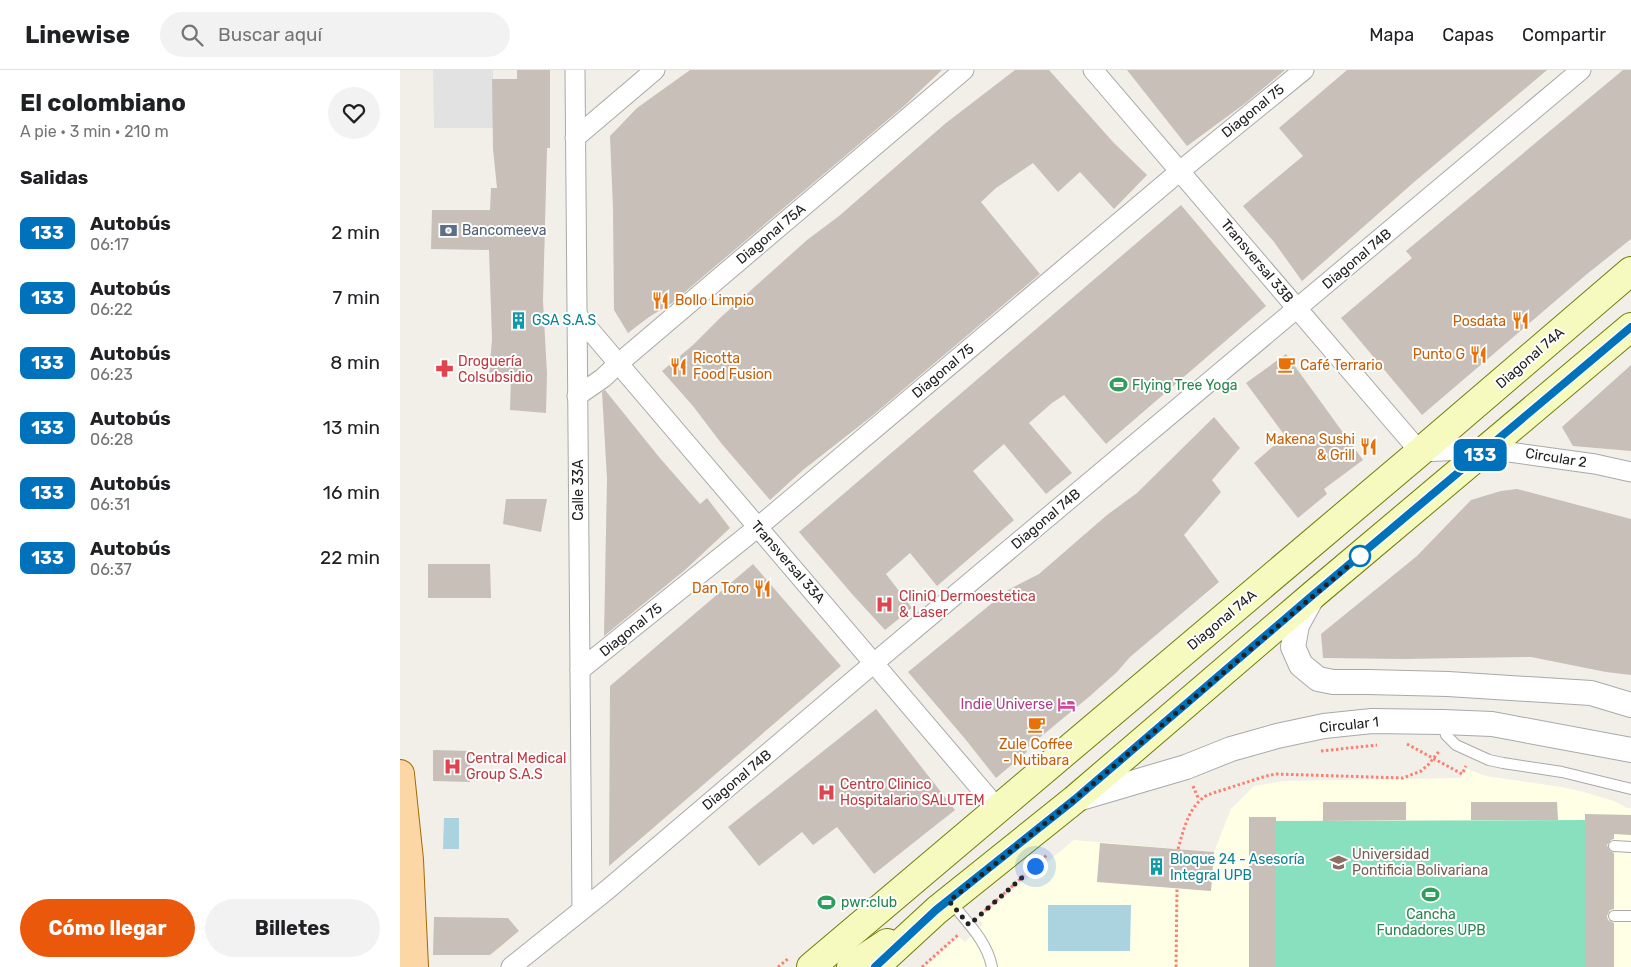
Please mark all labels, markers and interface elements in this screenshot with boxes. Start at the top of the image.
search box [160,12,510,57]
text: Linewise [25,21,130,49]
icon: search [178,21,206,49]
text: Buscar aquí [218,23,322,46]
text: Mapa [1369,24,1414,46]
text: Capas [1442,24,1494,46]
text: Compartir [1522,24,1606,46]
street label: Diagonal 75 [1218,81,1288,141]
button: heart [328,87,380,139]
text: El colombiano [20,89,186,117]
text: A pie · 3 min · 210 m [20,122,169,141]
text: Salidas [20,166,88,189]
street label: Diagonal 75A [733,200,810,268]
text: Autobús [90,212,171,235]
street label: Transversal 33B [1217,216,1297,306]
bank icon: Bancomeeva [438,220,458,240]
text: 2 min [331,221,380,244]
text: 133 [31,222,64,244]
place label: Bancomeeva [462,222,546,239]
street label: Diagonal 74B [1319,225,1395,293]
text: 06:17 [90,235,129,254]
text: Autobús [90,277,171,300]
text: 7 min [333,286,380,309]
text: 133 [31,287,64,309]
restaurant icon: Bollo Limpio [651,290,671,310]
place label: Bollo Limpio [675,292,754,309]
text: 06:22 [90,300,133,319]
building icon: GSA S.A.S [508,310,528,330]
restaurant icon: Posdata [1510,311,1530,331]
place label: GSA S.A.S [532,312,597,329]
place label: Posdata [1453,313,1506,330]
street label: Diagonal 74A [1492,323,1568,392]
street label: Diagonal 75 [909,340,977,402]
text: Autobús [90,342,171,365]
restaurant icon: Punto G [1469,344,1489,364]
place label: Punto G [1413,346,1465,363]
place label: Ricotta Food Fusion [693,350,772,383]
text: 8 min [330,351,380,374]
text: 133 [31,352,64,374]
place label: Droguería Colsubsidio [458,353,533,386]
cafe icon: Café Terrario [1276,355,1296,375]
restaurant icon: Ricotta Food Fusion [669,356,689,376]
place label: Café Terrario [1300,357,1383,374]
pharmacy icon: Droguería Colsubsidio [434,359,454,379]
text: 06:23 [90,365,133,384]
sports icon: Flying Tree Yoga [1108,375,1128,395]
place label: Flying Tree Yoga [1132,377,1237,394]
text: Autobús [90,407,171,430]
text: 13 min [323,416,380,439]
text: 133 [31,417,64,439]
text: 06:28 [90,430,133,449]
place label: Makena Sushi & Grill [1266,431,1355,464]
restaurant icon: Makena Sushi & Grill [1359,437,1379,457]
line badge: 133 [1451,439,1509,471]
text: 133 [1464,444,1496,466]
street label: Circular 2 [1524,445,1588,471]
street label: Calle 33A [570,459,587,521]
text: Autobús [90,472,171,495]
text: 16 min [323,481,380,504]
text: 133 [31,482,64,504]
street label: Diagonal 74B [1008,485,1084,553]
text: 06:31 [90,495,130,514]
street label: Transversal 33A [748,517,829,607]
text: Autobús [90,537,171,560]
unlabelled marker [1349,545,1371,567]
text: 22 min [320,546,380,569]
text: 133 [31,547,64,569]
text: 06:37 [90,560,132,579]
restaurant icon: Dan Toro [753,578,773,598]
place label: Dan Toro [692,580,749,597]
street label: Diagonal 74A [1184,586,1260,654]
place label: CliniQ Dermoestetica & Laser [899,588,1036,621]
hospital icon: CliniQ Dermoestetica & Laser [875,594,895,614]
street label: Diagonal 75 [596,600,666,660]
hotel icon: Indie Universe [1057,694,1077,714]
place label: Indie Universe [960,696,1053,713]
street label: Circular 1 [1318,713,1380,737]
cafe icon: Zule Coffee - Nutibara [1026,714,1046,734]
place label: Zule Coffee - Nutibara [999,736,1073,769]
street label: Diagonal 74B [699,746,775,814]
place label: Central Medical Group S.A.S [466,750,566,783]
hospital icon: Central Medical Group S.A.S [442,756,462,776]
place label: Centro Clinico Hospitalario SALUTEM [840,776,985,809]
hospital icon: Centro Clinico Hospitalario SALUTEM [816,782,836,802]
place label: Universidad Pontificia Bolivariana [1352,846,1488,879]
place label: Bloque 24 - Asesoría Integral UPB [1170,851,1305,884]
school or university icon: Universidad Pontificia Bolivariana [1328,852,1348,872]
your location [1023,854,1048,879]
building icon: Bloque 24 - Asesoría Integral UPB [1146,857,1166,877]
sports icon: Cancha Fundadores UPB [1421,884,1441,904]
sports icon: pwr:club [817,892,837,912]
place label: pwr:club [841,894,897,911]
button: Cómo llegar [20,899,195,957]
button: Billetes [205,899,380,957]
place label: Cancha Fundadores UPB [1376,906,1486,939]

